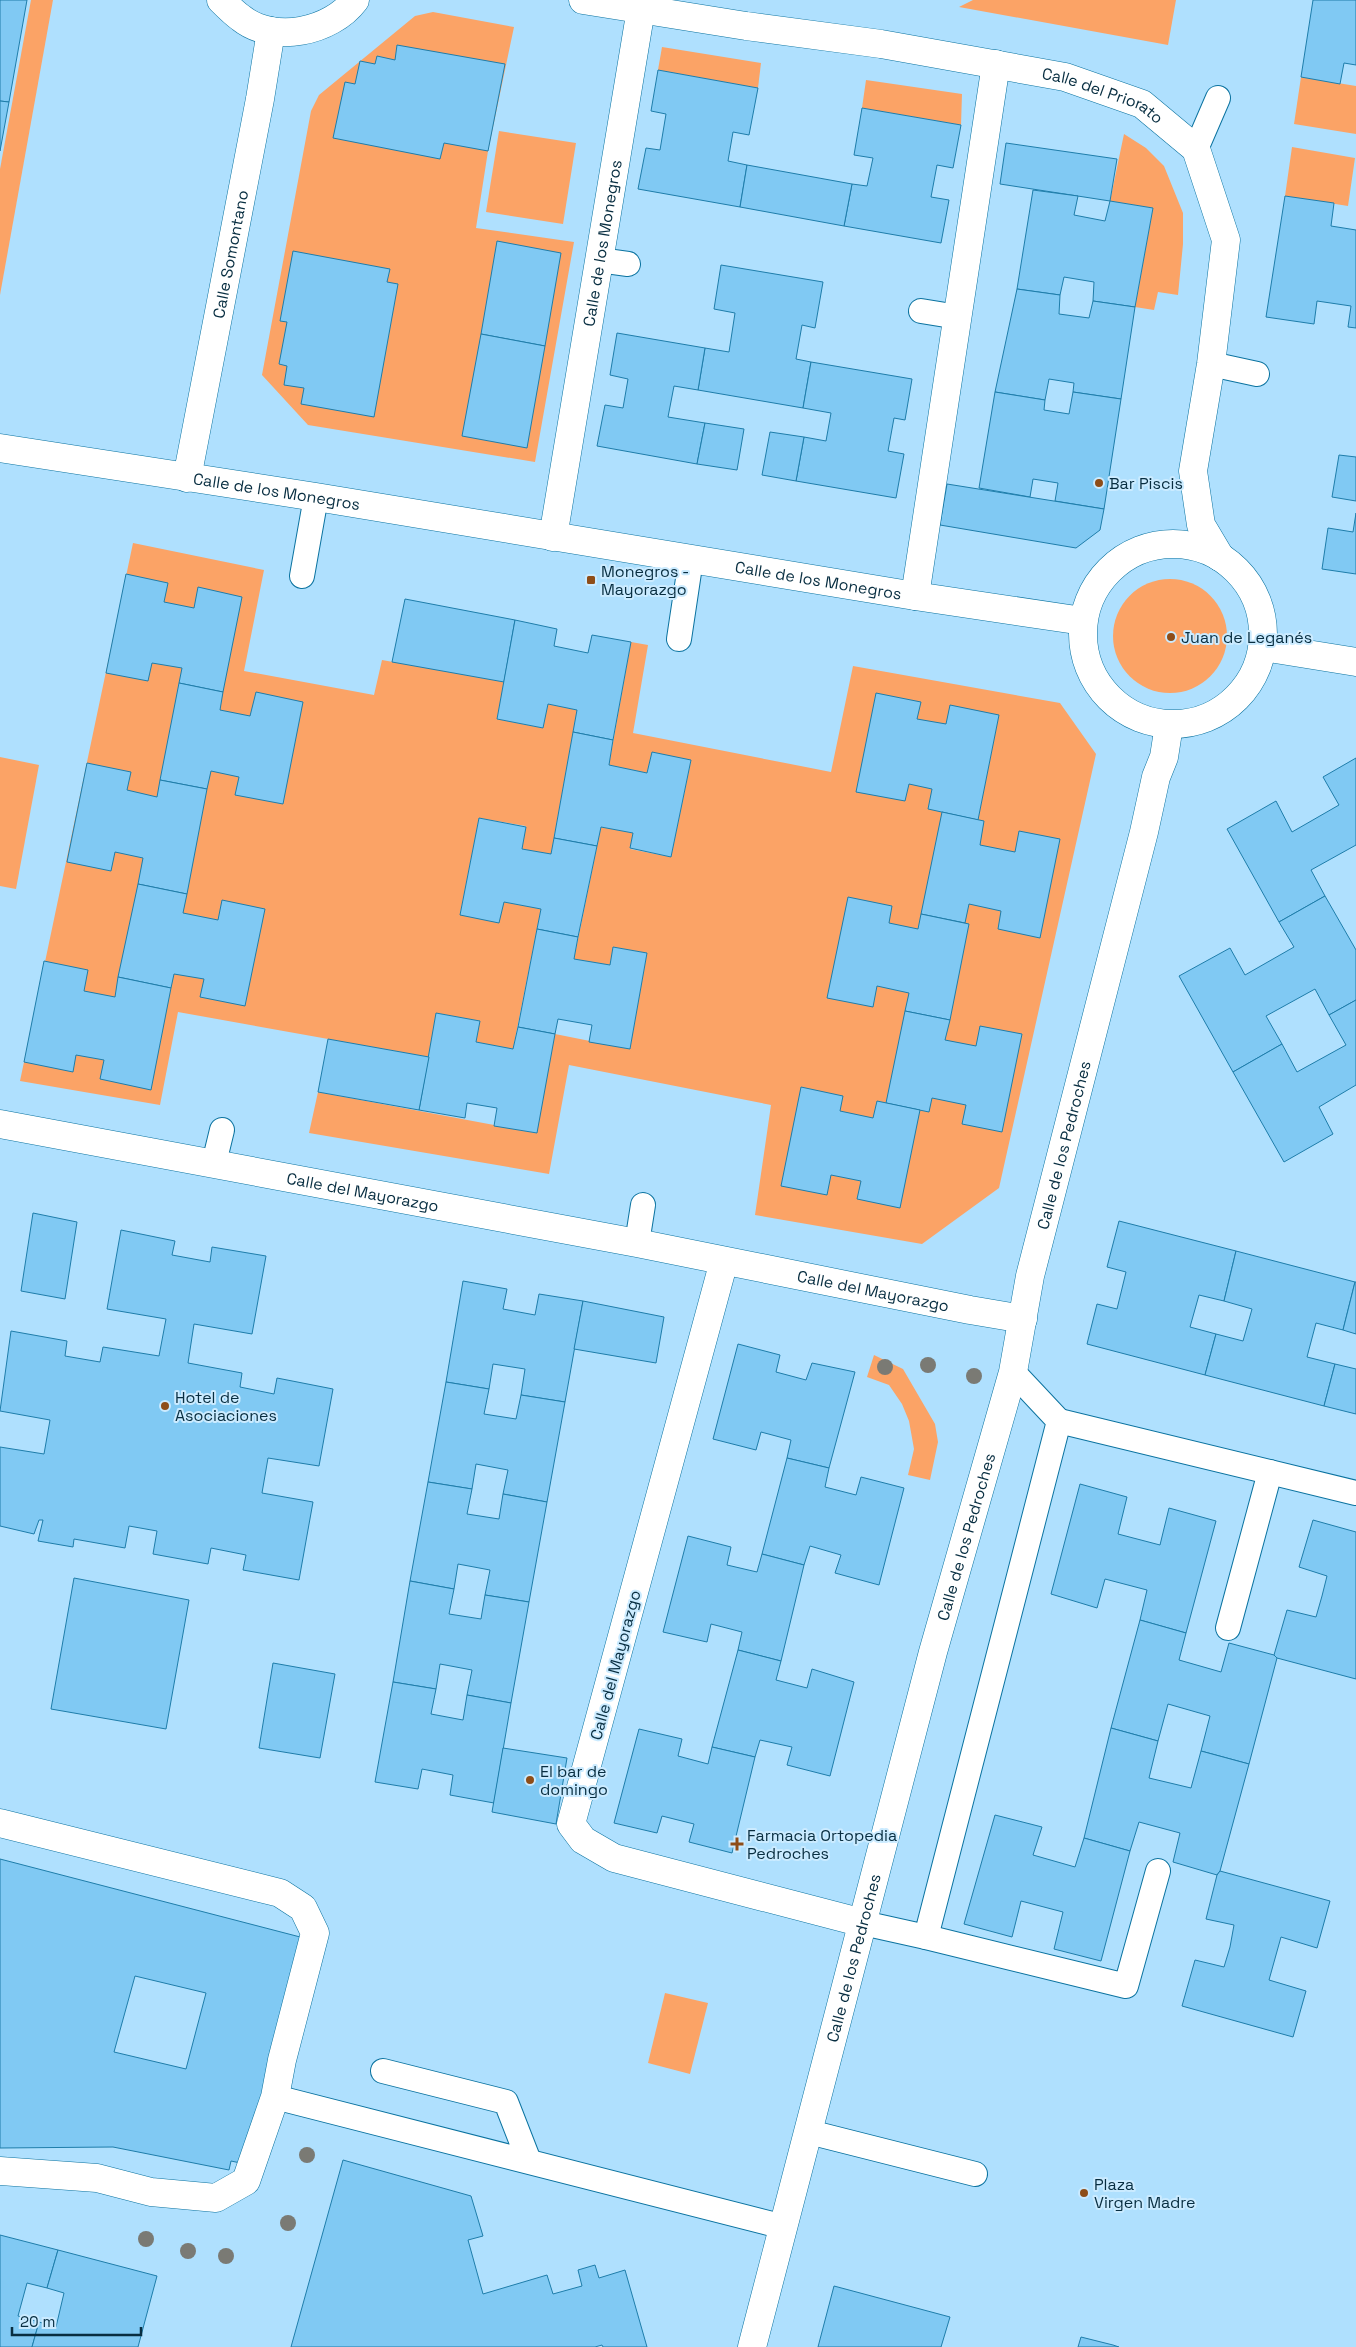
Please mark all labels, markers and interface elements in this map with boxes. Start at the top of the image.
street label: Calle del Priorato [1040,63,1168,128]
street label: Calle de los Monegros [578,158,627,328]
street label: Calle Somontano [208,188,253,320]
street label: Calle de los Monegros [192,468,362,515]
place label: Bar Piscis [1109,473,1183,494]
marker: Bar Piscis [1093,477,1105,489]
street label: Calle de los Monegros [733,556,903,605]
place label: Monegros - Mayorazgo [601,561,689,600]
marker: Monegros - Mayorazgo [585,574,597,586]
place label: Juan de Leganés [1181,627,1312,648]
marker: Juan de Leganés [1165,631,1177,643]
street label: Calle de los Pedroches [1032,1059,1096,1232]
street label: Calle del Mayorazgo [285,1168,440,1217]
street label: Calle del Mayorazgo [795,1265,951,1317]
place label: Hotel de Asociaciones [175,1387,277,1426]
marker: Hotel de Asociaciones [159,1400,171,1412]
street label: Calle de los Pedroches [932,1451,1000,1623]
street label: Calle del Mayorazgo [585,1588,646,1742]
place label: El bar de domingo [540,1761,608,1800]
marker: El bar de domingo [524,1774,536,1786]
place label: Farmacia Ortopedia Pedroches [747,1825,897,1864]
marker: Farmacia Ortopedia Pedroches [731,1838,743,1850]
street label: Calle de los Pedroches [822,1872,886,2045]
place label: Plaza Virgen Madre [1094,2174,1196,2213]
marker: Plaza Virgen Madre [1078,2187,1090,2199]
scale bar [12,2304,141,2336]
text: 20 m [20,2312,55,2331]

